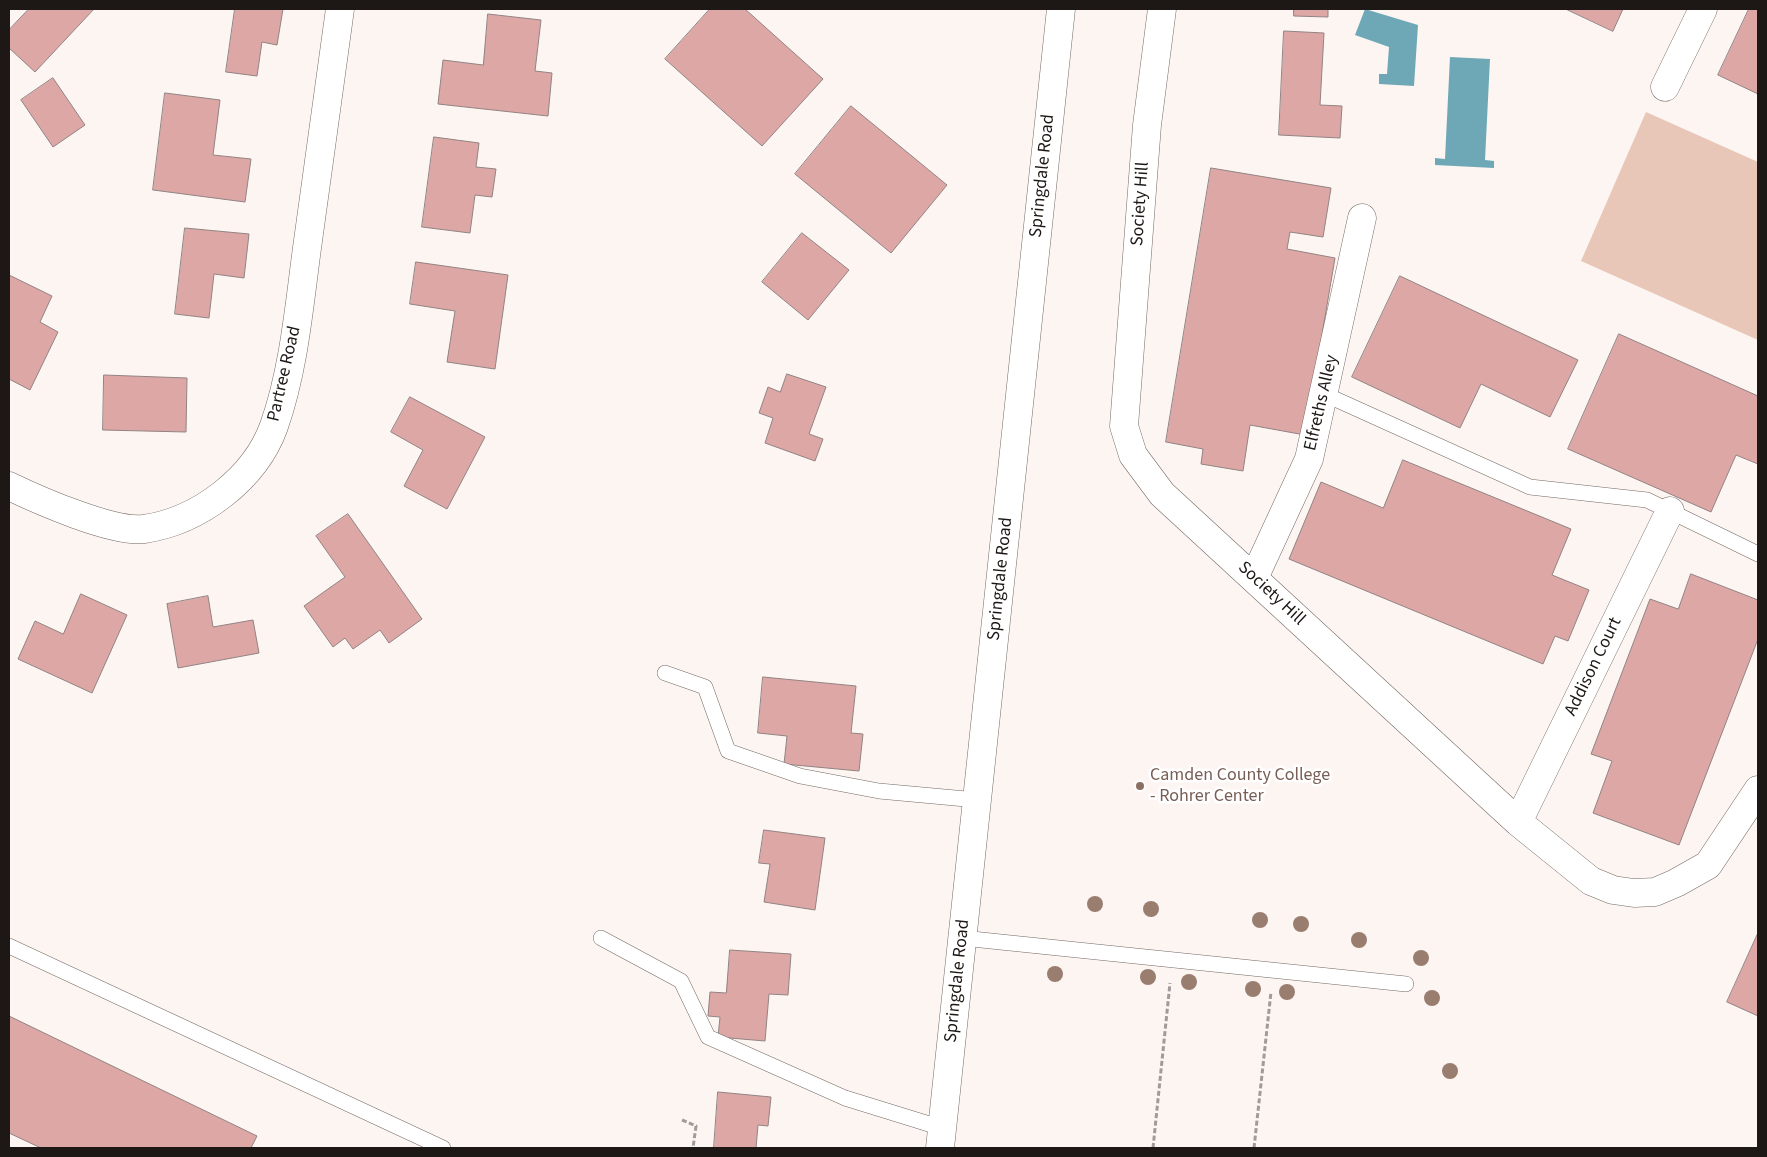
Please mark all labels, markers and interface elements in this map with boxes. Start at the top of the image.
street label: Springdale Road [1026,113,1060,239]
street label: Society Hill [1127,161,1155,247]
street label: Partree Road [264,324,306,424]
street label: Elfreths Alley [1301,353,1343,453]
street label: Springdale Road [984,516,1018,642]
street label: Society Hill [1233,557,1309,631]
street label: Addison Court [1561,614,1627,720]
place label: Camden County College - Rohrer Center [1150,765,1330,808]
marker: Camden County College - Rohrer Center [1134,780,1146,792]
street label: Springdale Road [941,918,975,1044]

